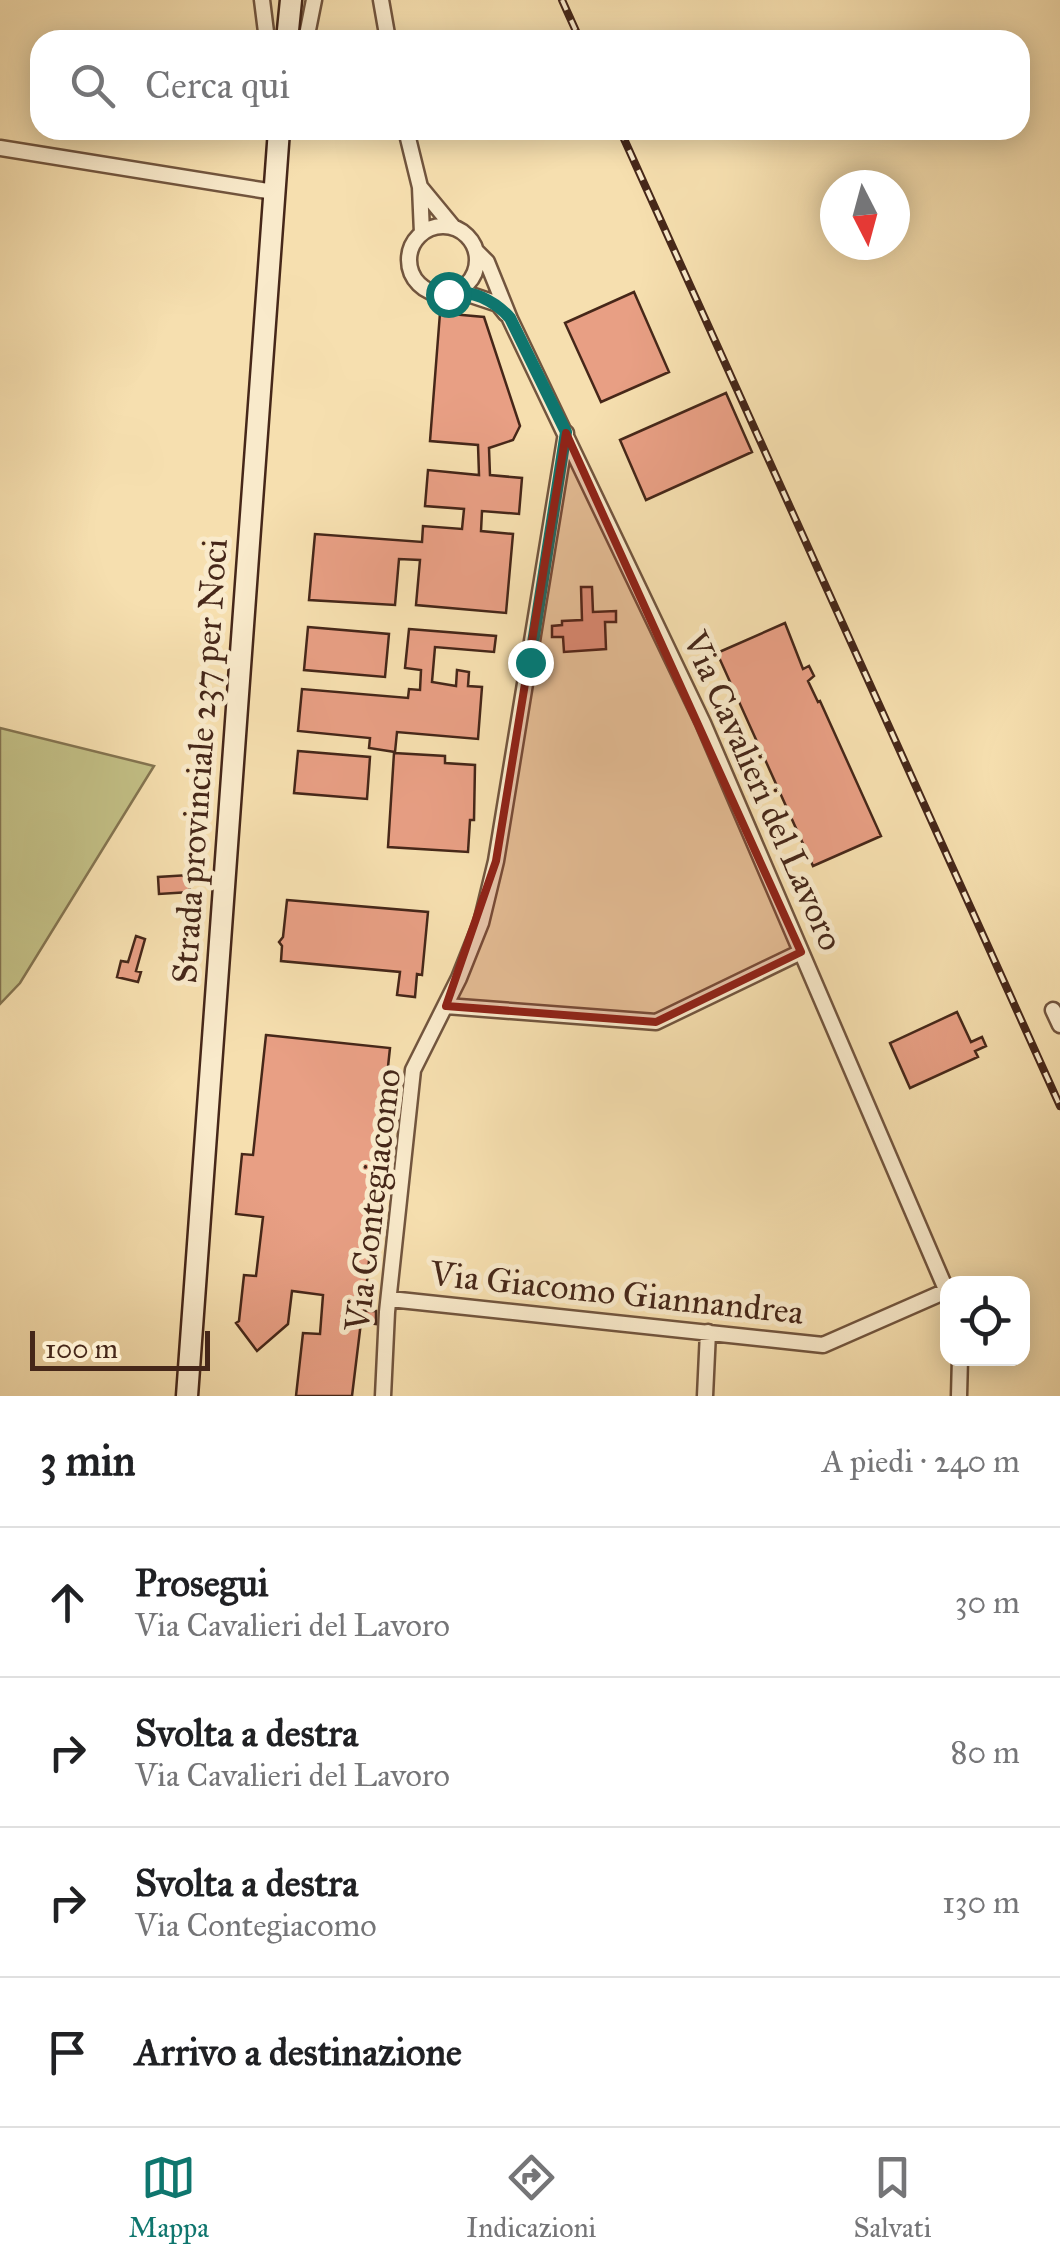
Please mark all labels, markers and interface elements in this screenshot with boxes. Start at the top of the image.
search box [30,30,1030,140]
icon: search [65,58,120,113]
text: Cerca qui [145,62,290,108]
north arrow [820,170,910,260]
route start [426,272,472,318]
street label: Strada provinciale 237 per Noci [163,537,237,985]
street label: Via Cavalieri del Lavoro [673,624,853,957]
route end [508,640,554,686]
street label: Via Contegiacomo [335,1066,410,1335]
street label: Via Giacomo Giannandrea [427,1252,806,1334]
map controls [940,1276,1030,1366]
button: locate [940,1276,1030,1366]
scale bar [30,1326,210,1370]
text: 100 m [45,1331,118,1366]
text: 3 min [40,1435,135,1487]
text: A piedi · 240 m [822,1442,1020,1481]
text: Prosegui [135,1560,269,1606]
icon: ahead [40,1575,95,1630]
text: 30 m [955,1583,1020,1622]
text: Via Cavalieri del Lavoro [135,1606,450,1645]
text: Svolta a destra [135,1710,358,1756]
icon: right [40,1725,95,1780]
text: 80 m [951,1733,1020,1772]
text: Via Cavalieri del Lavoro [135,1756,450,1795]
text: Svolta a destra [135,1860,358,1906]
icon: right [40,1875,95,1930]
text: 130 m [942,1883,1020,1922]
text: Via Contegiacomo [135,1906,377,1945]
icon: arrive [40,2025,95,2080]
text: Arrivo a destinazione [135,2029,462,2075]
tab: Mappa [129,2150,209,2245]
tab: Indicazioni [466,2150,596,2245]
tab: Salvati [853,2150,931,2245]

